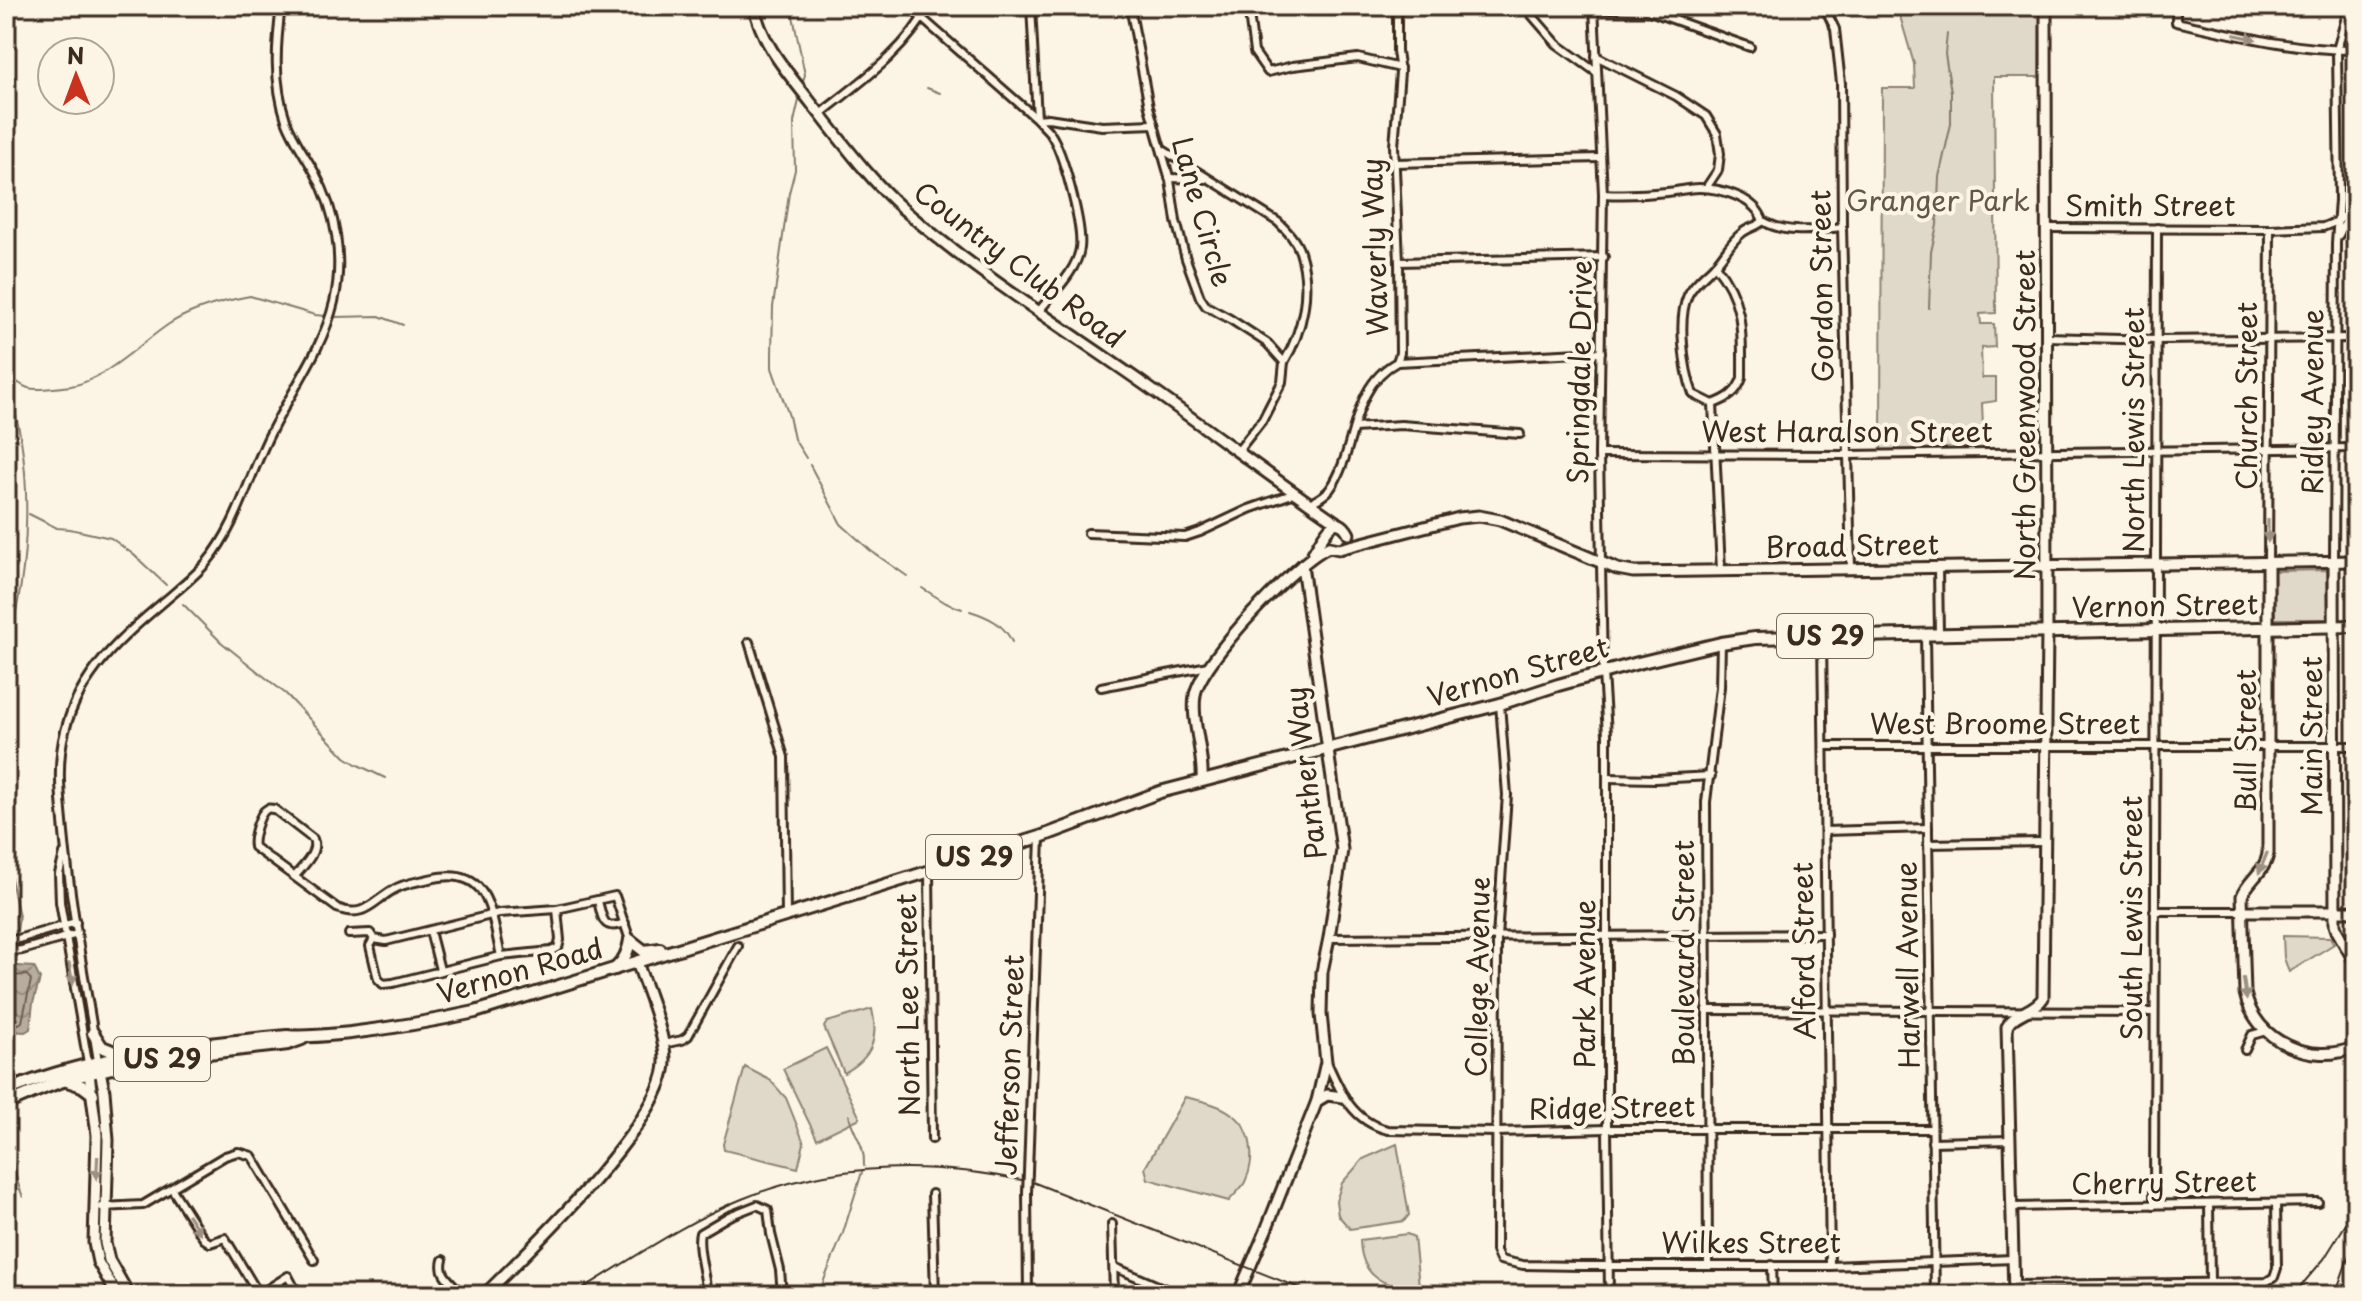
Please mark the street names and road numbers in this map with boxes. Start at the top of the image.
street label: Lane Circle [1162,132,1245,292]
street label: Waverly Way [1349,157,1398,337]
street label: Country Club Road [905,170,1135,358]
street label: Smith Street [2065,183,2235,226]
street label: Gordon Street [1797,189,1844,383]
street label: North Greenwood Street [2002,250,2045,580]
street label: Springdale Drive [1555,259,1602,484]
street label: Church Street [2224,302,2267,490]
street label: North Lewis Street [2111,307,2154,553]
street label: Ridley Avenue [2290,309,2333,495]
street label: West Haralson Street [1701,409,1993,452]
street label: Broad Street [1765,521,1939,568]
street label: Vernon Street [2071,581,2259,628]
road number: US 29 [1777,614,1873,658]
street label: Vernon Street [1422,624,1613,717]
street label: Main Street [2289,656,2332,816]
street label: Bull Street [2223,669,2266,813]
street label: Panther Way [1273,684,1336,862]
street label: West Broome Street [1870,701,2140,744]
street label: South Lewis Street [2109,796,2152,1040]
road number: US 29 [926,835,1022,879]
street label: Boulevard Street [1661,840,1704,1066]
street label: Harwell Avenue [1883,861,1930,1069]
street label: Alford Street [1779,862,1826,1040]
street label: College Avenue [1453,876,1500,1078]
street label: North Lee Street [883,893,930,1117]
street label: Park Avenue [1562,900,1605,1068]
street label: Vernon Road [432,925,607,1014]
street label: Jefferson Street [983,954,1034,1176]
road number: US 29 [114,1037,210,1081]
street label: Ridge Street [1528,1084,1696,1129]
street label: Cherry Street [2071,1158,2257,1205]
street label: Wilkes Street [1661,1220,1841,1263]

